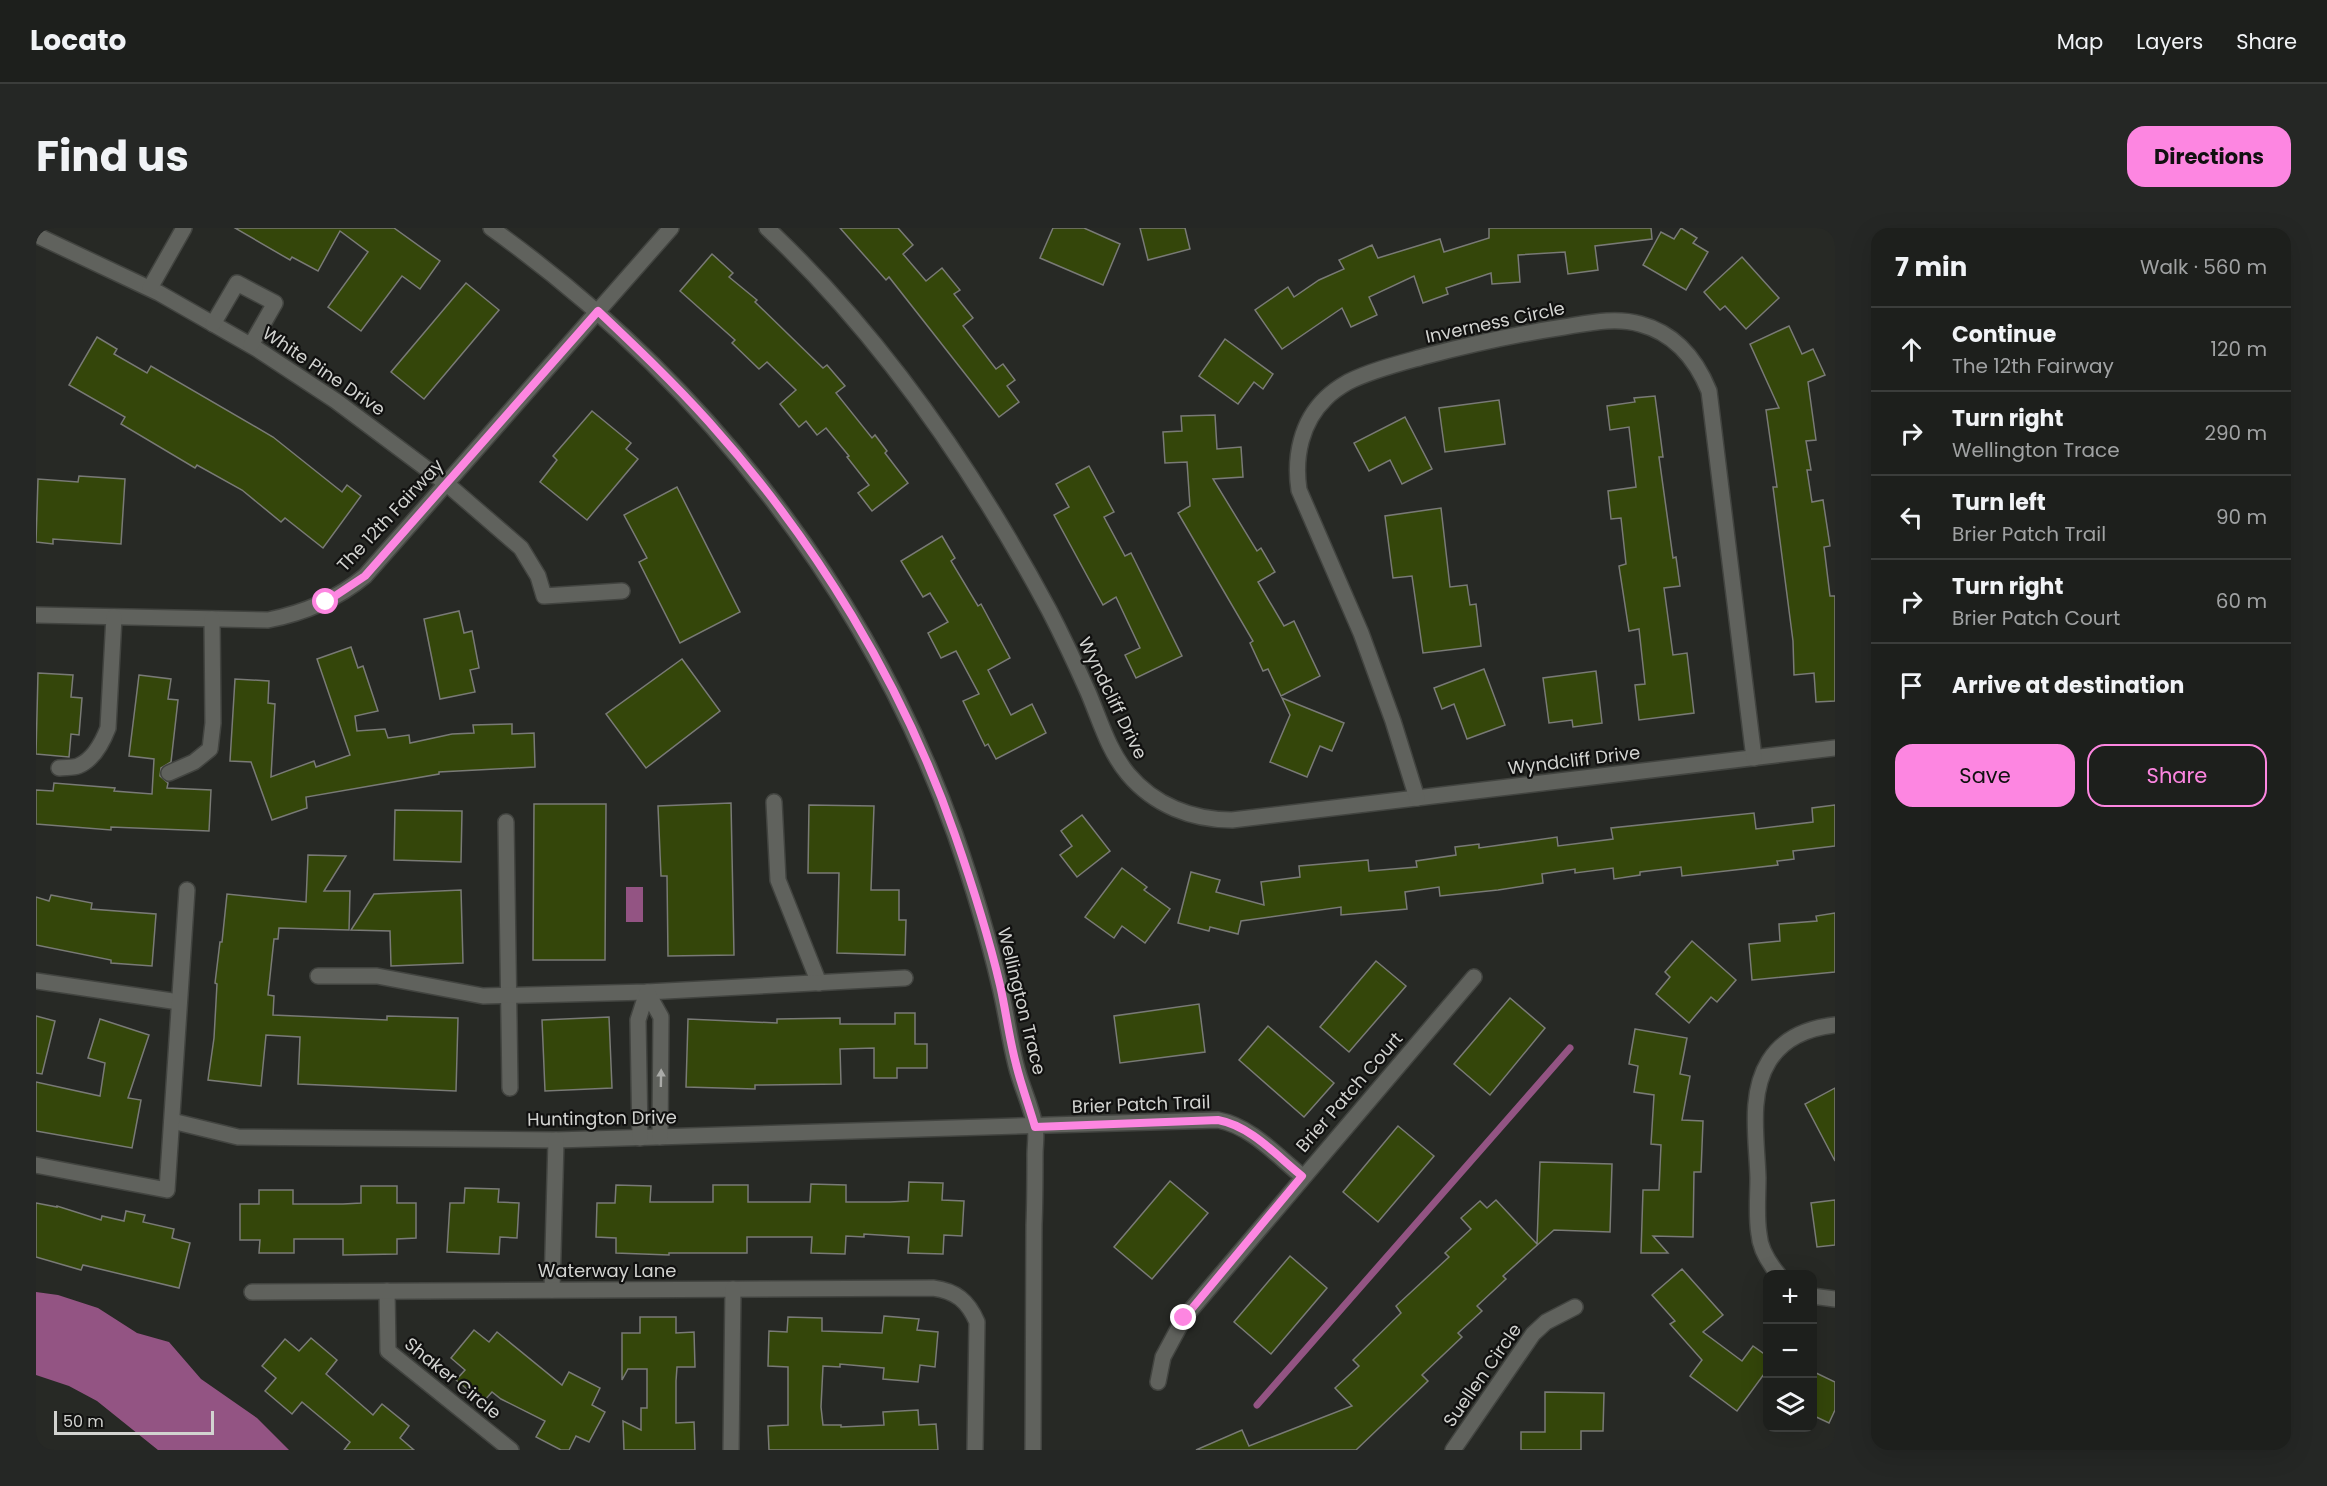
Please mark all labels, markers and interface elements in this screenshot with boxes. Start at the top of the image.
text: Locato [30,21,126,60]
text: Map [2057,27,2103,56]
text: Layers [2136,27,2203,56]
text: Share [2236,27,2297,56]
button: Directions [2127,126,2291,187]
text: Find us [36,127,189,186]
text: 7 min [1895,249,1967,285]
text: Walk · 560 m [2140,253,2267,281]
street label: Inverness Circle [1423,295,1567,349]
text: Continue [1952,319,2056,350]
street label: White Pine Drive [258,321,390,421]
icon: ahead [1895,333,1928,366]
text: 120 m [2211,335,2267,363]
text: The 12th Fairway [1952,352,2114,380]
text: Turn right [1952,403,2063,434]
icon: right [1895,417,1928,450]
text: 290 m [2204,419,2267,447]
text: Wellington Trace [1952,436,2120,464]
street label: The 12th Fairway [331,453,449,577]
text: Turn left [1952,487,2046,518]
icon: left [1895,501,1928,534]
text: 90 m [2216,503,2267,531]
text: Brier Patch Trail [1952,520,2106,548]
text: Turn right [1952,571,2063,602]
icon: right [1895,585,1928,618]
text: 60 m [2216,587,2267,615]
route start [312,588,338,614]
text: Brier Patch Court [1952,604,2120,632]
street label: Wyndcliff Drive [1073,633,1153,763]
icon: arrive [1895,669,1928,702]
text: Arrive at destination [1952,670,2184,701]
street label: Wyndcliff Drive [1506,739,1642,781]
button: Save [1895,744,2075,807]
button: Share [2087,744,2267,807]
street label: Wellington Trace [992,925,1052,1077]
street label: Brier Patch Court [1290,1027,1408,1157]
one-way arrow [656,1069,665,1088]
street label: Brier Patch Trail [1071,1089,1211,1119]
street label: Huntington Drive [527,1104,677,1132]
street label: Waterway Lane [538,1258,676,1283]
map controls [1763,1270,1817,1432]
button: + [1763,1270,1817,1324]
route end [1170,1304,1196,1330]
street label: Suellen Circle [1437,1318,1527,1432]
button: − [1763,1324,1817,1378]
street label: Shaker Circle [399,1331,507,1425]
button: layers [1763,1378,1817,1432]
scale bar [54,1408,214,1436]
text: 50 m [63,1410,104,1433]

